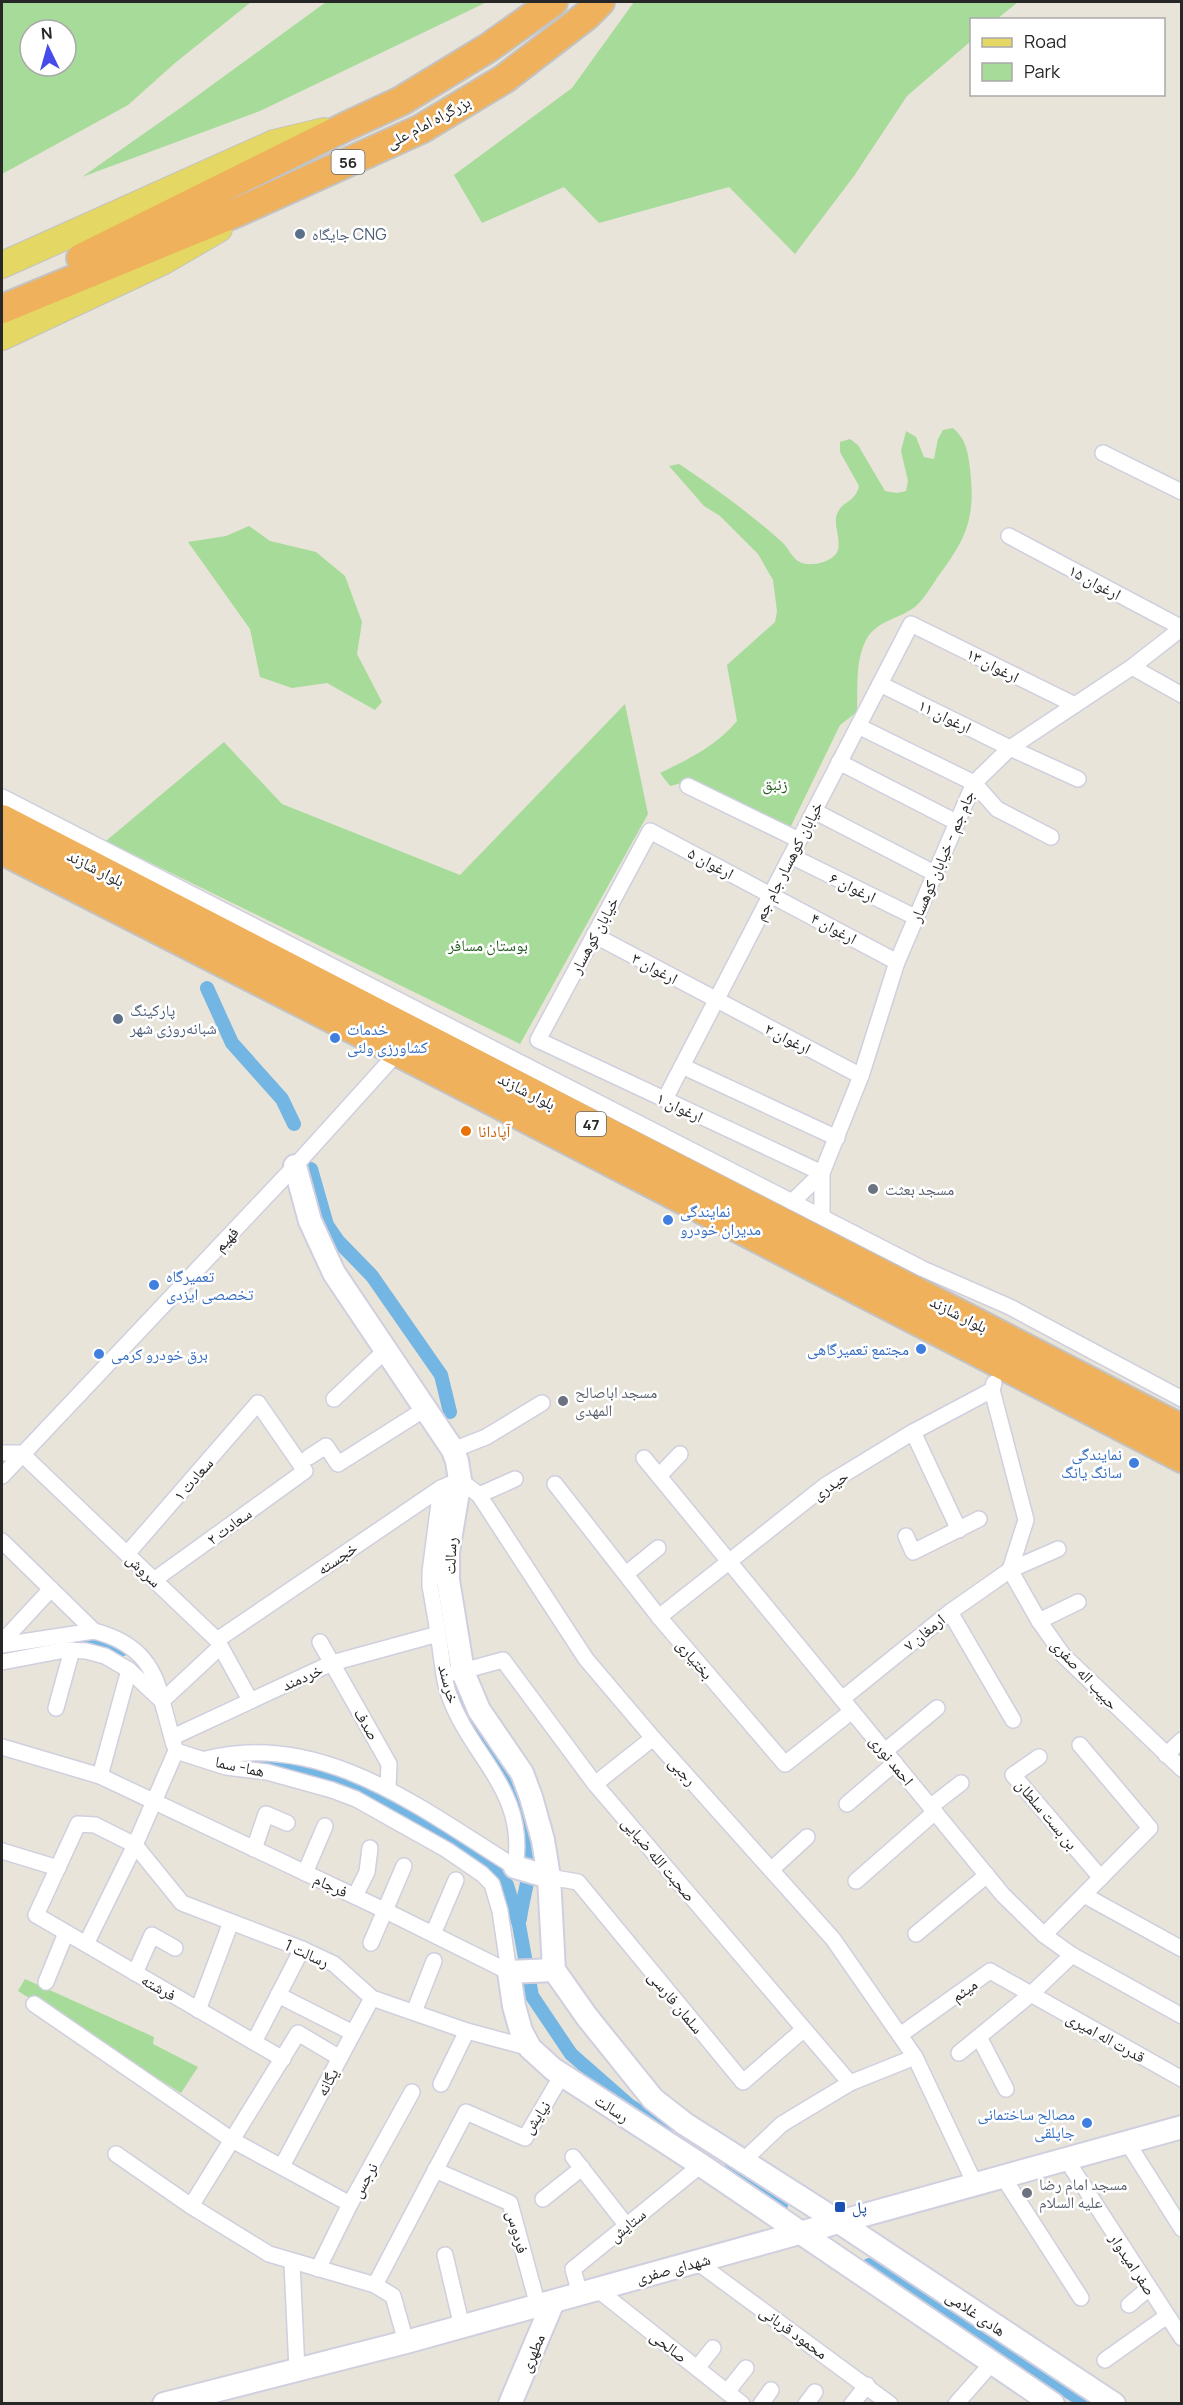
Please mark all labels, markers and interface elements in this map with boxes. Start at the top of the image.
north arrow [18,18,78,78]
legend [970,18,1165,96]
text: N [40,22,53,45]
text: Road [1024,29,1067,53]
text: Park [1024,59,1061,83]
street label: بزرگراه امام علی [382,90,474,154]
road number: 56 [332,150,364,174]
place label: جایگاه CNG [312,223,387,245]
marker: جایگاه CNG [293,227,307,241]
street label: ارغوان ۱۵ [1065,559,1125,605]
street label: ارغوان ۱۳ [963,642,1023,688]
street label: ارغوان ۱۱ [915,694,975,738]
park label: زنبق [762,773,788,795]
street label: جام جم - خیابان کوهسار [904,787,980,926]
street label: خیابان کوهسار جام جم [748,798,828,924]
street label: ارغوان ۵ [684,842,738,884]
street label: بلوار شازند [64,844,128,892]
street label: ارغوان ۶ [826,866,880,908]
street label: خیابان کوهسار [564,893,623,978]
street label: ارغوان ۴ [807,907,861,949]
park label: بوستان مسافر [447,934,528,956]
street label: ارغوان ۳ [628,947,682,989]
place label: پارکینگ شبانه‌روزی شهر [129,999,217,1039]
marker: پارکینگ شبانه‌روزی شهر [111,1012,125,1026]
street label: ارغوان ۲ [761,1017,815,1059]
place label: خدمات کشاورزی ولئی [347,1018,428,1058]
marker: خدمات کشاورزی ولئی [328,1031,342,1045]
street label: بلوار شازند [495,1067,559,1115]
street label: ارغوان ۱ [653,1087,707,1127]
road number: 47 [576,1112,606,1136]
place label: آپادانا [478,1120,511,1142]
marker: آپادانا [459,1124,473,1138]
place label: مسجد بعثت [885,1178,954,1200]
marker: مسجد بعثت [866,1182,880,1196]
place label: نمایندگی مدیران خودرو [680,1200,761,1240]
marker: نمایندگی مدیران خودرو [661,1213,675,1227]
street label: فهیم [209,1222,243,1256]
place label: تعمیرگاه تخصصی ایزدی [166,1265,254,1305]
marker: تعمیرگاه تخصصی ایزدی [147,1278,161,1292]
street label: بلوار شازند [927,1290,991,1338]
place label: مجتمع تعمیرگاهی [807,1338,909,1360]
marker: مجتمع تعمیرگاهی [914,1342,928,1356]
place label: برق خودرو کرمی [111,1343,208,1365]
marker: برق خودرو کرمی [92,1347,106,1361]
place label: مسجد اباصالح المهدی [575,1381,657,1421]
marker: مسجد اباصالح المهدی [556,1394,570,1408]
place label: نمایندگی سانگ یانگ [1061,1443,1122,1483]
street label: سعادت ۱ [168,1453,218,1505]
marker: نمایندگی سانگ یانگ [1127,1456,1141,1470]
street label: حیدری [807,1465,853,1505]
street label: سعادت ۲ [202,1502,256,1550]
street label: خجسته [312,1536,362,1580]
street label: رسالت [438,1537,462,1575]
street label: سروش [122,1548,166,1592]
street label: ارمغان ۷ [899,1608,949,1656]
street label: بختیاری [672,1634,718,1684]
street label: حبیب اله صفری [1046,1634,1124,1714]
street label: خردمند [278,1658,326,1696]
street label: خرسند [433,1662,465,1706]
street label: صدف [349,1704,385,1744]
street label: احمد نوری [865,1730,919,1790]
street label: هما- سما [213,1750,267,1782]
street label: رجبی [664,1752,702,1790]
street label: بن بست سلطان [1011,1774,1083,1854]
street label: صحبت الله ضیایی [617,1812,701,1906]
street label: فرجام [310,1868,352,1902]
street label: رسالت 1 [281,1933,333,1973]
street label: سلمان فارسی [643,1966,709,2038]
street label: فرشته [138,1968,180,2006]
street label: میثم [947,1973,981,2007]
street label: قدرت اله امیری [1063,2006,1149,2068]
street label: یگانه [311,2064,343,2100]
street label: رسالت [590,2089,634,2127]
street label: نیایش [517,2096,555,2138]
place label: مصالح ساختمانی جاپلقی [977,2103,1075,2143]
marker: مصالح ساختمانی جاپلقی [1080,2116,1094,2130]
street label: نرجس [345,2158,383,2202]
place label: مسجد امام رضا علیه السلام [1039,2173,1127,2213]
marker: مسجد امام رضا علیه السلام [1020,2186,1034,2200]
place label: پل [852,2196,867,2218]
marker: پل [833,2200,847,2214]
street label: ستایش [604,2203,650,2247]
street label: فردوس [502,2208,534,2256]
street label: صفر امیدوار [1104,2228,1161,2299]
street label: شهدای صفری [633,2248,713,2288]
street label: هادی غلامی [942,2285,1010,2341]
street label: محمود قربانی [756,2300,832,2364]
street label: صالحی [646,2325,692,2367]
street label: مطهری [514,2330,550,2376]

